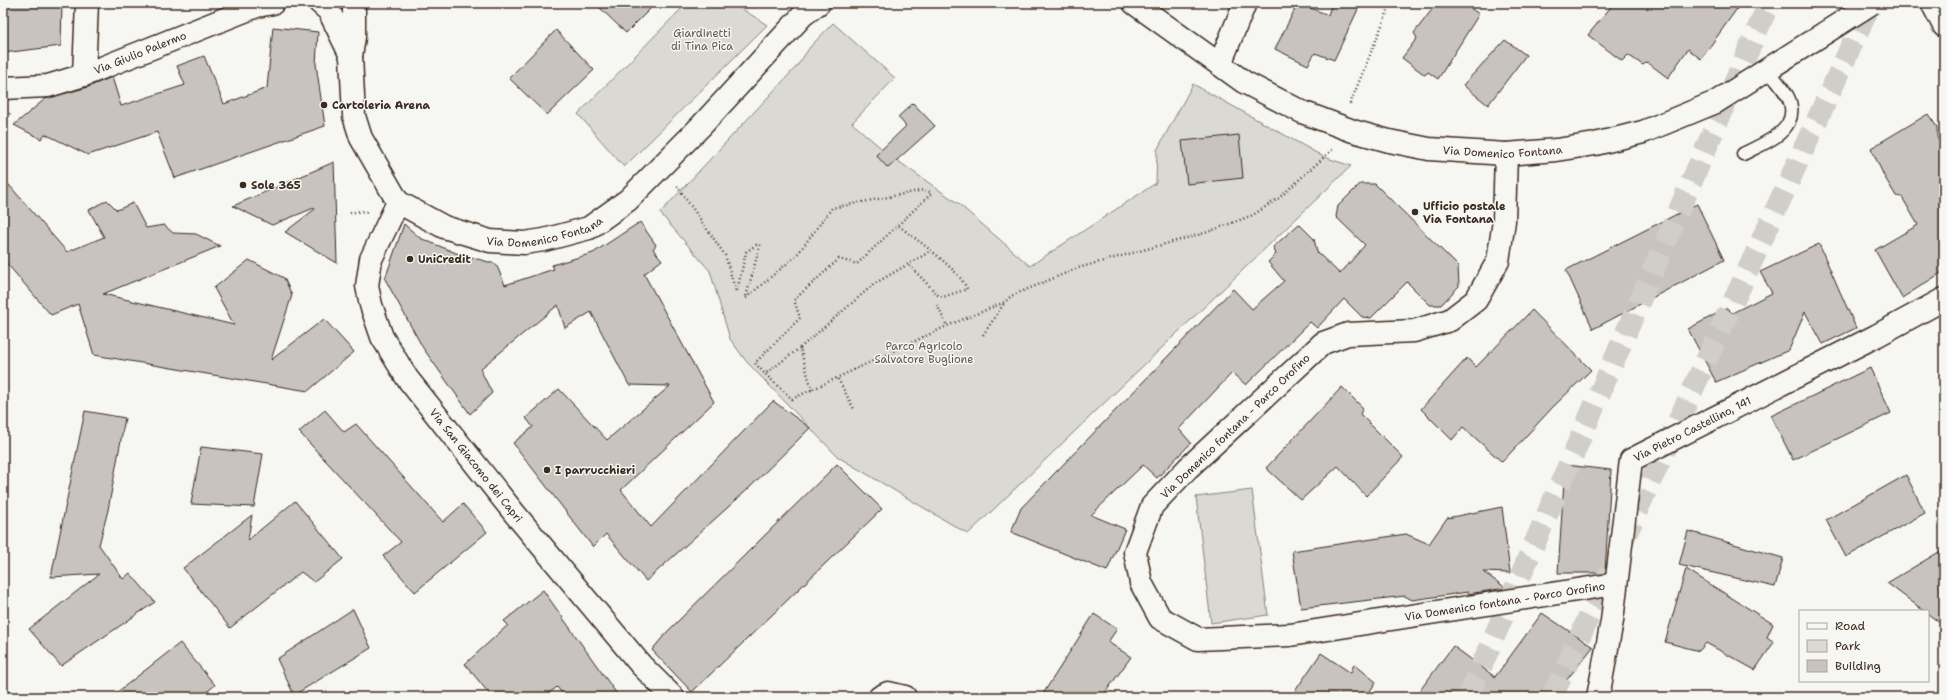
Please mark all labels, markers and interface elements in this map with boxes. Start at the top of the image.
park label: Giardinetti di Tina Pica [671,26,733,54]
street label: Via Giulio Palermo [92,28,189,78]
place label: Cartoleria Arena [332,98,431,113]
marker: Cartoleria Arena [319,100,329,110]
street label: Via Domenico Fontana [1442,142,1563,162]
place label: Sole 365 [251,178,301,193]
marker: Sole 365 [238,180,248,190]
place label: Ufficio postale Via Fontana [1423,199,1506,227]
marker: Ufficio postale Via Fontana [1410,207,1420,217]
street label: Via Domenico Fontana [486,213,606,251]
place label: UniCredit [418,252,471,267]
marker: UniCredit [405,254,415,264]
park label: Parco Agricolo Salvatore Buglione [874,339,974,367]
street label: Via Domenico fontana - Parco Orofino [1157,350,1314,502]
street label: Via Pietro Castellino, 141 [1631,393,1754,466]
street label: Via San Giacomo dei Capri [426,405,526,526]
place label: I parrucchieri [555,463,635,478]
marker: I parrucchieri [542,465,552,475]
street label: Via Domenico fontana - Parco Orofino [1403,579,1607,625]
legend [1799,610,1929,682]
text: Road [1835,618,1866,634]
text: Park [1835,638,1861,654]
text: Building [1835,658,1881,674]

